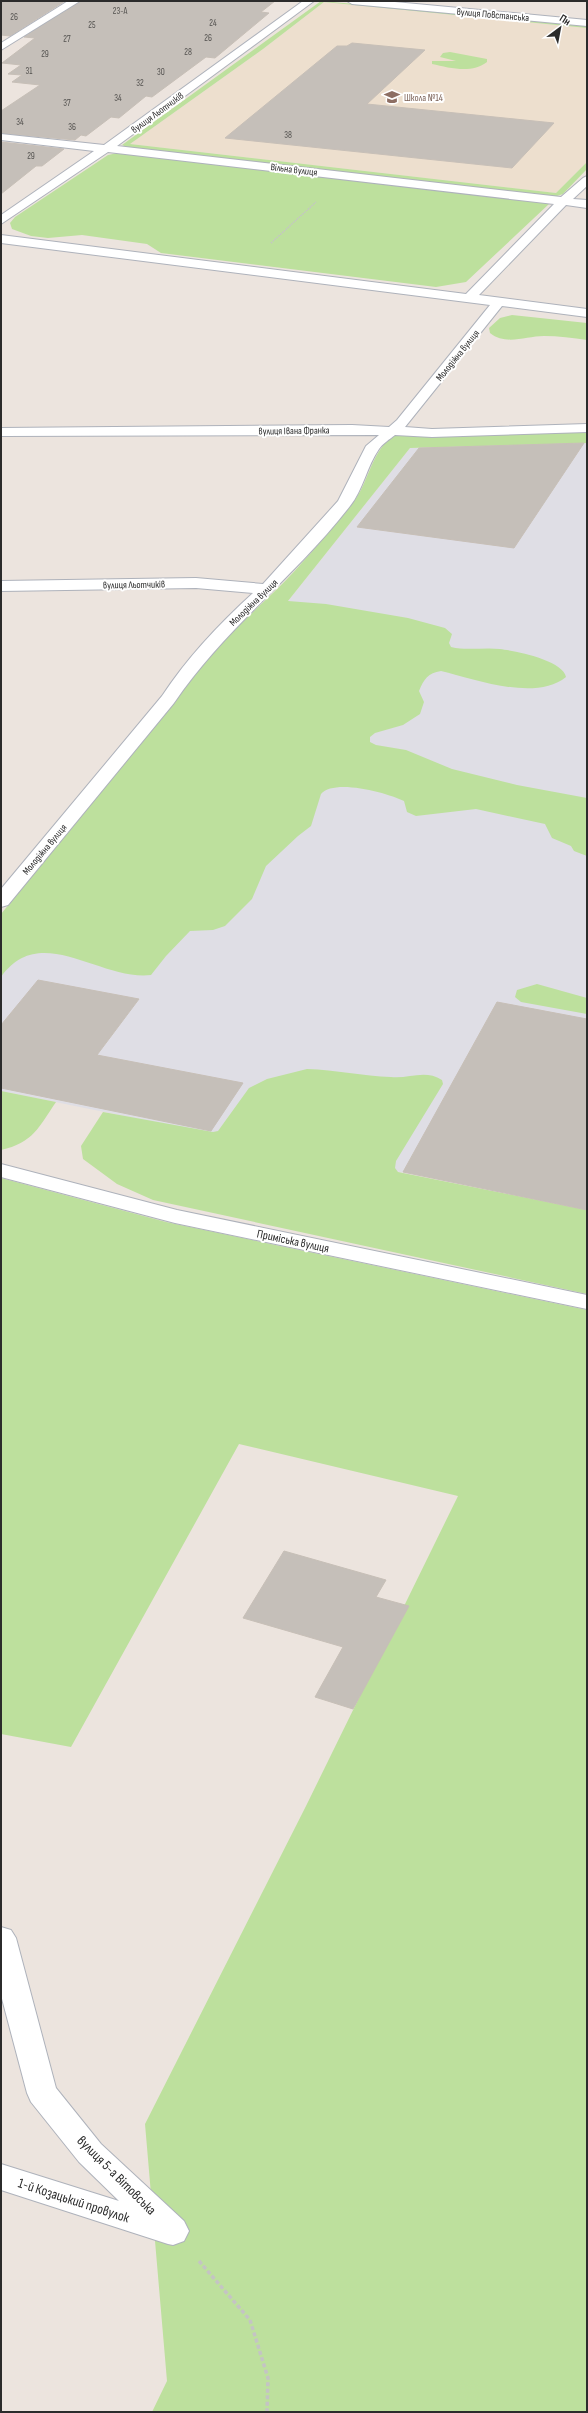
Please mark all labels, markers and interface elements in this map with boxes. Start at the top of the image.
house number: 23-А [113,6,127,17]
street label: вулиця Повстанська [456,6,530,24]
north arrow [540,8,580,48]
house number: 26 [10,12,18,23]
text: Пн [557,12,573,28]
house number: 24 [209,18,217,29]
house number: 25 [88,20,96,31]
house number: 26 [204,33,212,44]
house number: 27 [63,34,71,45]
house number: 28 [184,47,192,58]
house number: 29 [41,49,49,60]
house number: 31 [26,66,33,77]
house number: 30 [157,67,165,78]
house number: 32 [136,78,144,89]
school or university icon: Школа №14 [383,88,401,106]
street label: вулиця Льотчиків [129,90,186,136]
place label: Школа №14 [404,92,443,104]
house number: 34 [114,93,122,104]
house number: 37 [63,98,71,109]
house number: 34 [16,117,24,128]
house number: 36 [68,122,76,133]
house number: 38 [284,130,292,141]
house number: 29 [27,151,35,162]
street label: Вільна вулиця [270,161,318,179]
street label: Молодіжна вулиця [433,327,482,384]
street label: вулиця Івана Франка [258,424,330,438]
street label: Молодіжна вулиця [227,577,280,629]
street label: вулиця Льотчиків [103,578,165,592]
street label: Молодіжна вулиця [20,822,70,877]
street label: Приміська вулиця [256,1227,331,1256]
street label: вулиця 5-а Вітовська [73,2132,160,2219]
street label: 1-й Козацький провулок [16,2174,132,2227]

